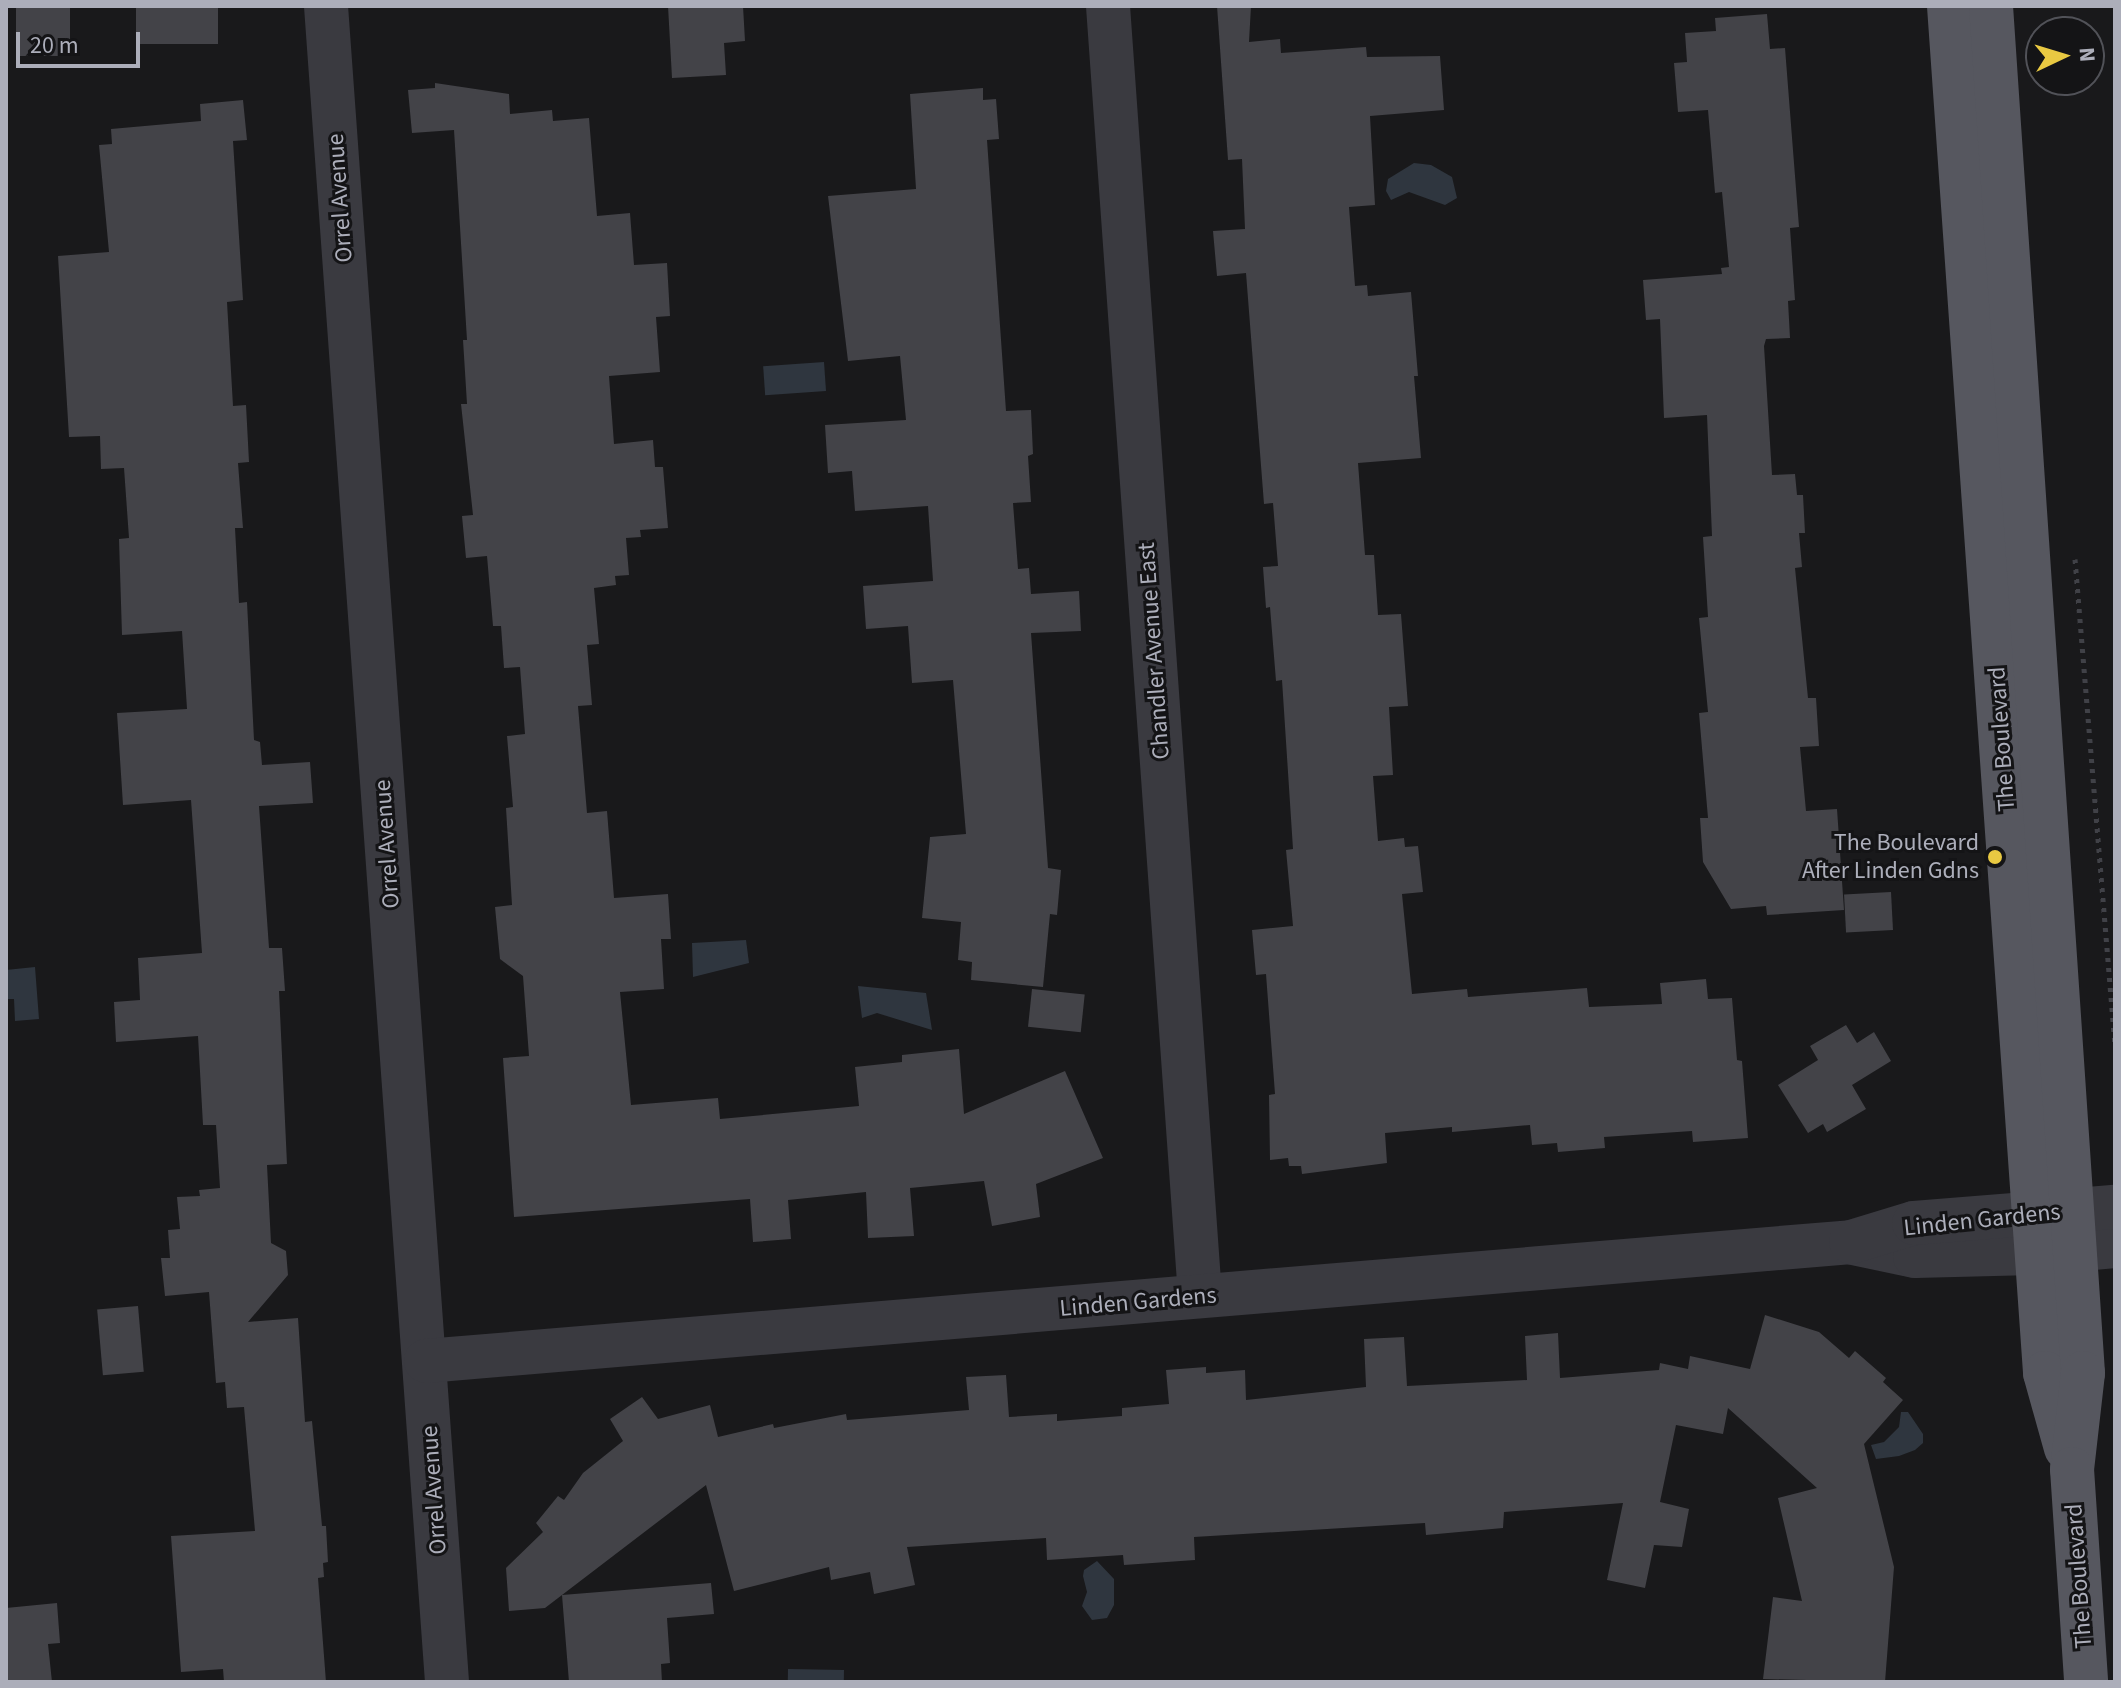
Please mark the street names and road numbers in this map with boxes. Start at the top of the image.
street label: Orrel Avenue [321,133,359,263]
street label: Chandler Avenue East [1132,541,1176,761]
street label: The Boulevard [1983,666,2021,812]
street label: Orrel Avenue [368,779,406,909]
street label: Linden Gardens [1902,1197,2062,1243]
street label: Linden Gardens [1058,1281,1218,1323]
street label: Orrel Avenue [415,1425,453,1555]
street label: The Boulevard [2060,1503,2098,1649]

